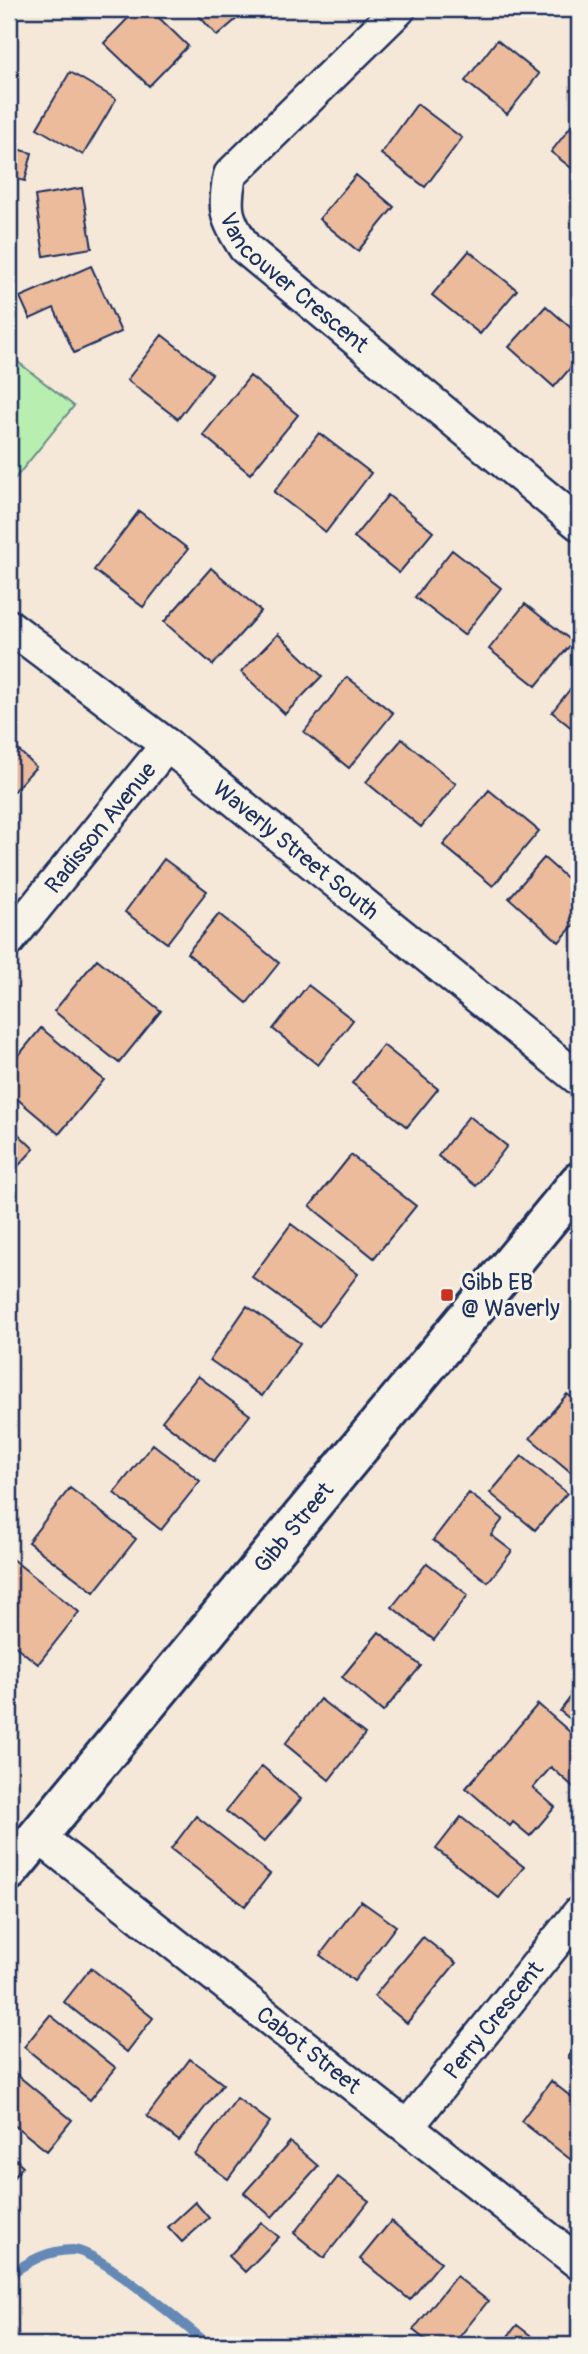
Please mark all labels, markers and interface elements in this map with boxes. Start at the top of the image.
street label: Vancouver Crescent [213,208,375,360]
street label: Radisson Avenue [39,756,163,899]
street label: Waverly Street South [207,774,385,926]
place label: Gibb EB @ Waverly [461,1268,560,1323]
marker: Gibb EB @ Waverly [439,1287,455,1303]
street label: Gibb Street [248,1476,340,1579]
street label: Perry Crescent [437,1955,550,2085]
street label: Cabot Street [250,2000,367,2101]

